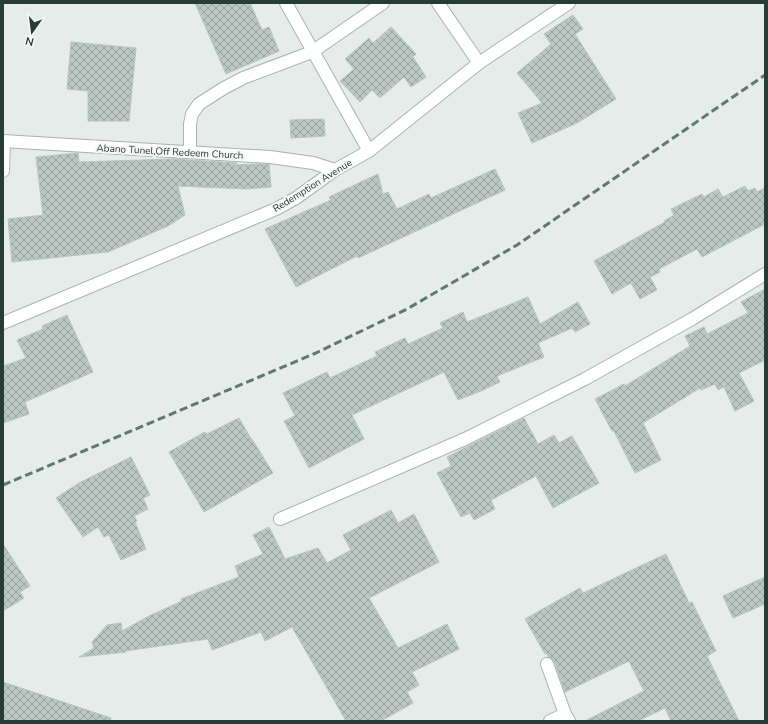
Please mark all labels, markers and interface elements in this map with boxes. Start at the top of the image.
north arrow [12,12,52,52]
text: N [24,33,36,49]
street label: Abano Tunel,Off Redeem Church [96,141,244,163]
street label: Redemption Avenue [270,156,355,216]

